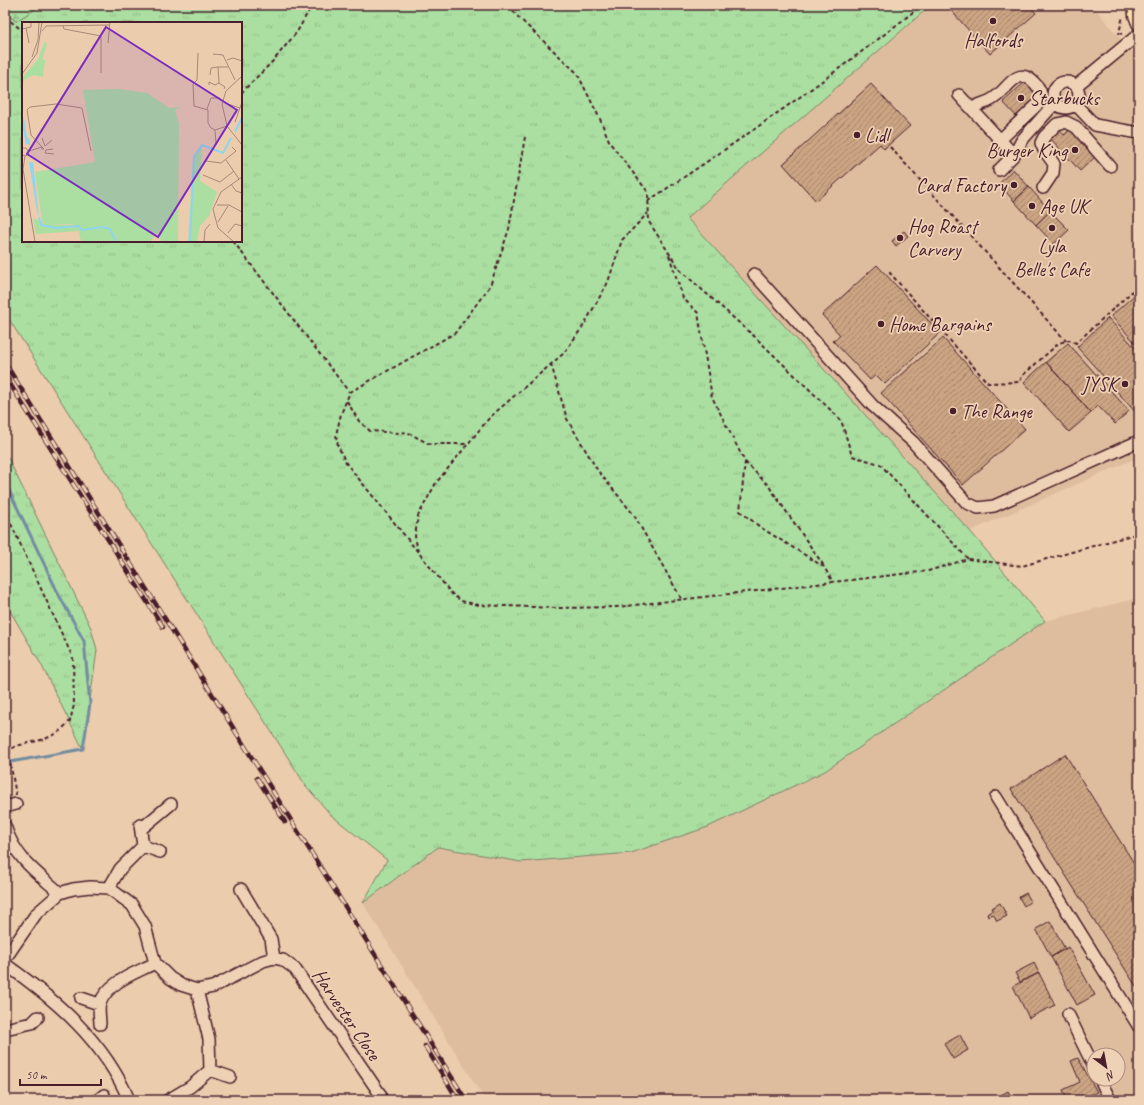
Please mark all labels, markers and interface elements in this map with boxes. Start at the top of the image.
marker: Halfords [988,16,998,26]
inset map [22,22,242,242]
place label: Halfords [964,28,1024,53]
place label: Starbucks [1029,86,1101,111]
marker: Starbucks [1016,93,1026,103]
place label: Lidl [865,123,892,148]
marker: Lidl [852,130,862,140]
place label: Burger King [987,138,1069,163]
marker: Burger King [1070,145,1080,155]
place label: Card Factory [916,173,1008,198]
marker: Card Factory [1009,180,1019,190]
place label: Age UK [1040,194,1092,219]
marker: Age UK [1027,201,1037,211]
place label: Hog Roast Carvery [908,214,980,262]
marker: Lyla Belle's Cafe [1047,223,1057,233]
marker: Hog Roast Carvery [895,233,905,243]
place label: Lyla Belle's Cafe [1015,234,1091,282]
place label: Home Bargains [889,312,993,337]
marker: Home Bargains [876,319,886,329]
place label: JYSK [1081,372,1121,397]
marker: JYSK [1120,379,1130,389]
place label: The Range [961,399,1033,424]
marker: The Range [948,406,958,416]
street label: Harvester Close [307,964,387,1066]
north arrow [1086,1047,1126,1087]
scale bar [20,1061,101,1087]
text: 50 m [26,1067,48,1083]
text: N [1103,1068,1118,1084]

